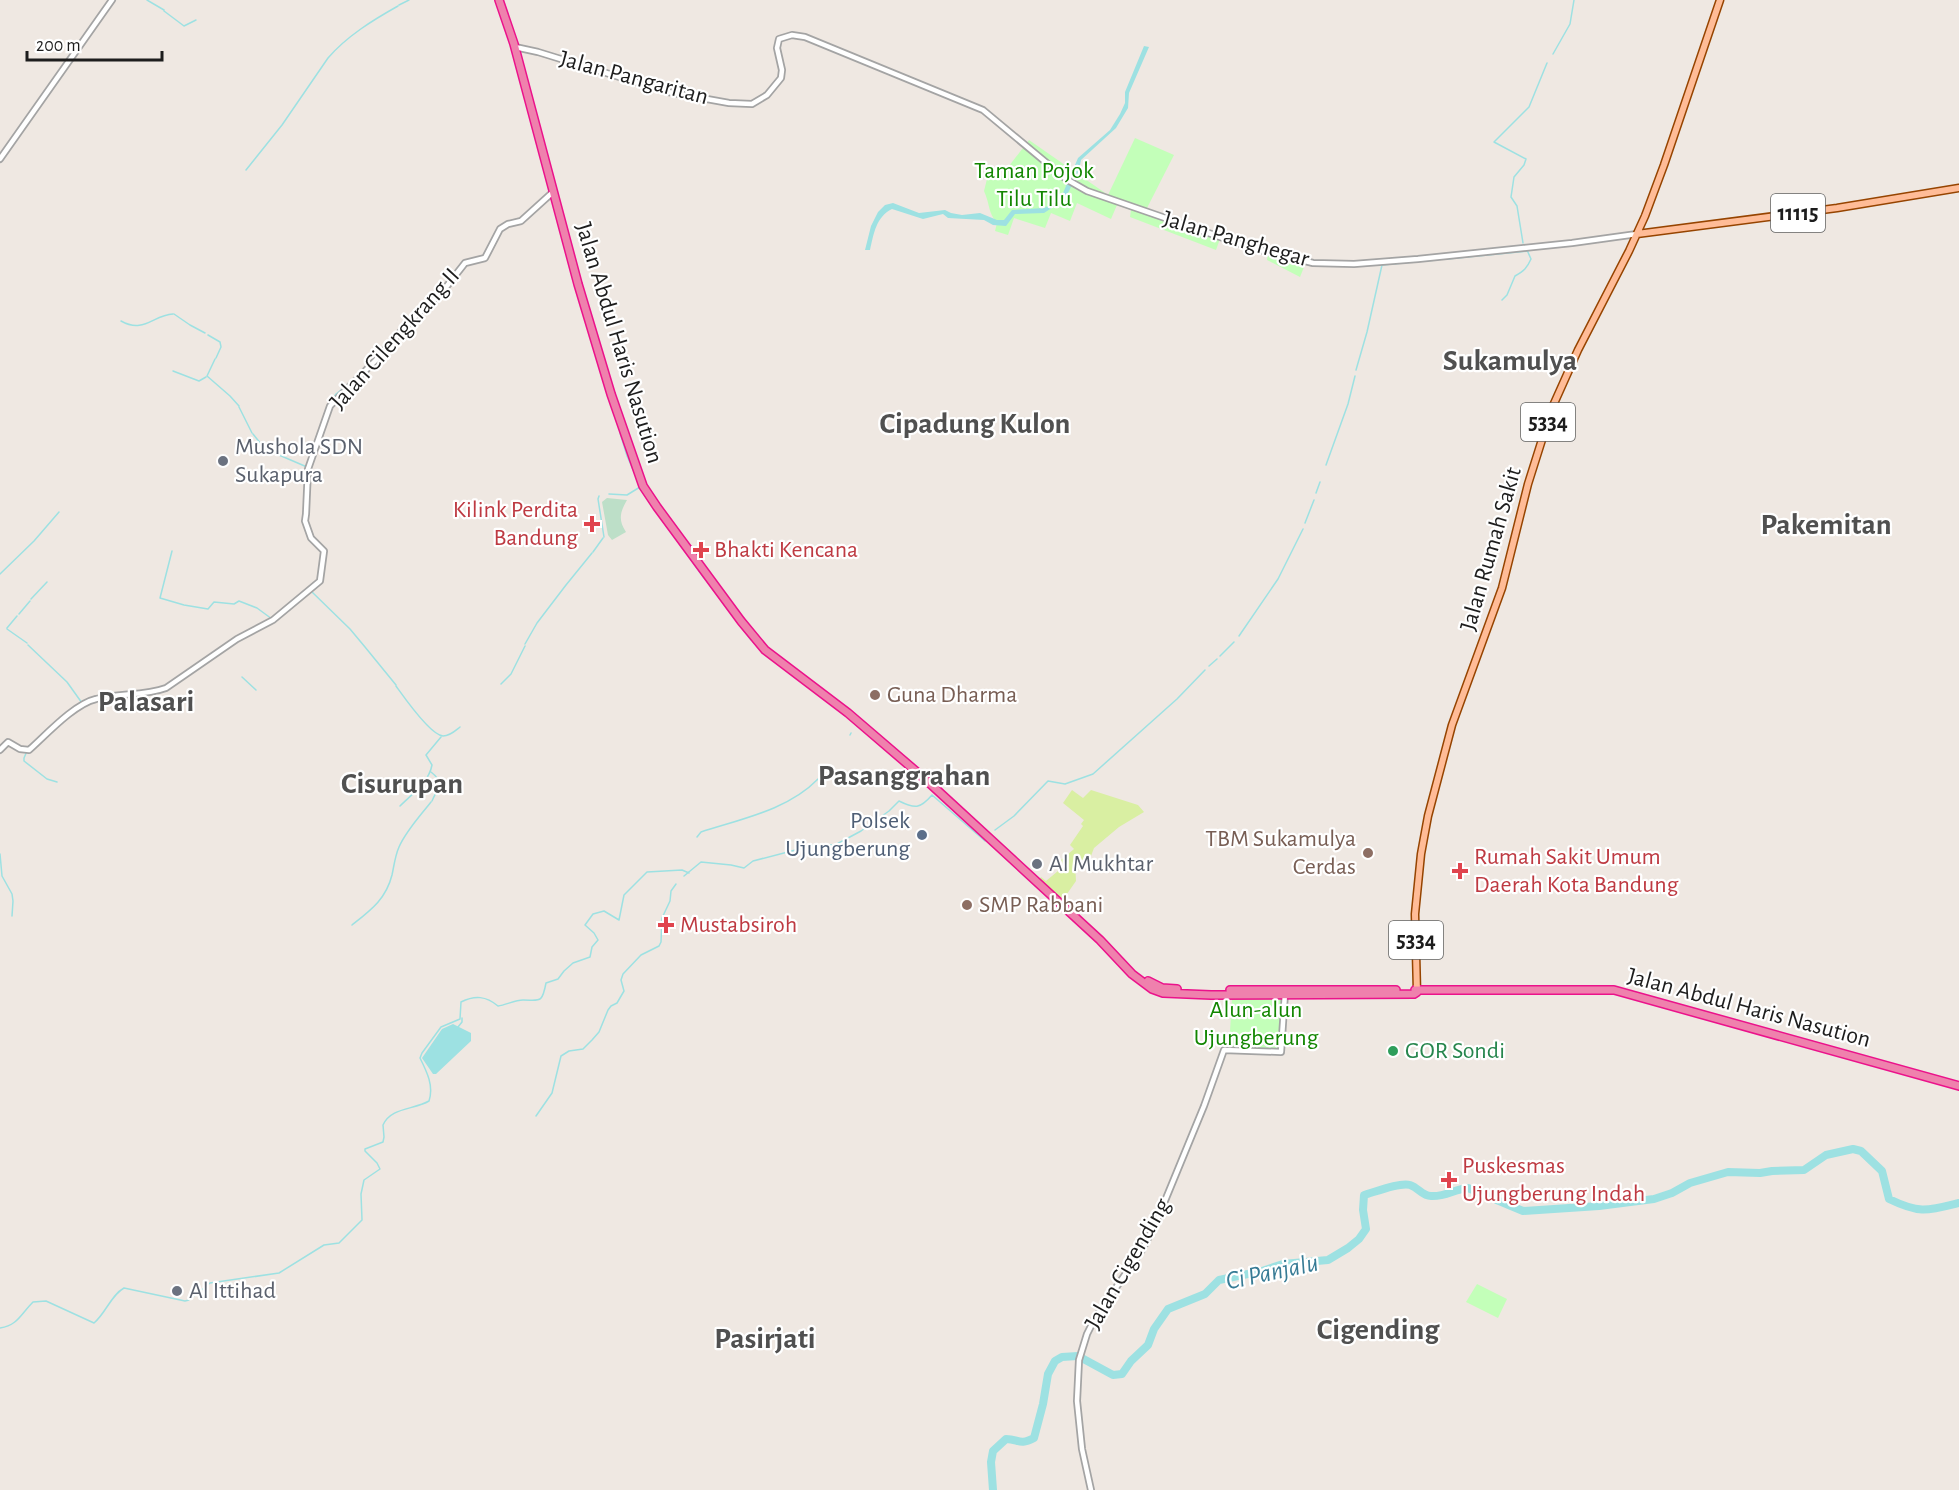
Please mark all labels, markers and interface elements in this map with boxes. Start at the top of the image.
scale bar [27,24,162,62]
text: 200 m [36,37,81,55]
street label: Jalan Pangaritan [557,47,711,109]
park label: Taman Pojok Tilu Tilu [974,159,1094,211]
road number: 11115 [1771,194,1825,232]
street label: Jalan Panghegar [1160,207,1312,271]
street label: Jalan Abdul Haris Nasution [571,220,667,466]
street label: Jalan Cilengkrang II [326,264,464,414]
district label: Sukamulya [1443,346,1577,376]
road number: 5334 [1521,403,1575,441]
district label: Cipadung Kulon [880,409,1070,439]
place label: Mushola SDN Sukapura [235,435,363,487]
marker: Mushola SDN Sukapura [216,454,230,468]
street label: Jalan Rumah Sakit [1456,464,1526,634]
place label: Kilink Perdita Bandung [453,498,578,550]
district label: Pakemitan [1760,510,1892,540]
marker: Kilink Perdita Bandung [583,515,601,533]
place label: Bhakti Kencana [714,538,858,562]
marker: Bhakti Kencana [692,541,710,559]
place label: Guna Dharma [887,683,1017,707]
district label: Palasari [98,687,194,717]
marker: Guna Dharma [868,688,882,702]
district label: Pasanggrahan [818,761,990,791]
district label: Cisurupan [341,769,463,799]
place label: Polsek Ujungberung [785,809,910,861]
place label: TBM Sukamulya Cerdas [1205,827,1356,879]
marker: Polsek Ujungberung [915,828,929,842]
place label: Rumah Sakit Umum Daerah Kota Bandung [1474,845,1679,897]
marker: TBM Sukamulya Cerdas [1361,846,1375,860]
place label: Al Mukhtar [1049,852,1153,876]
marker: Al Mukhtar [1030,857,1044,871]
marker: Rumah Sakit Umum Daerah Kota Bandung [1451,862,1469,880]
place label: SMP Rabbani [979,893,1103,917]
marker: SMP Rabbani [960,898,974,912]
place label: Mustabsiroh [680,913,797,937]
marker: Mustabsiroh [657,916,675,934]
road number: 5334 [1389,921,1443,959]
street label: Jalan Abdul Haris Nasution [1625,964,1873,1052]
park label: Alun-alun Ujungberung [1194,998,1319,1050]
place label: GOR Sondi [1405,1039,1505,1063]
marker: GOR Sondi [1386,1044,1400,1058]
place label: Puskesmas Ujungberung Indah [1462,1154,1645,1206]
marker: Puskesmas Ujungberung Indah [1440,1171,1458,1189]
street label: Jalan Cigending [1081,1194,1175,1334]
water label: Ci Panjalu [1223,1250,1321,1294]
place label: Al Ittihad [189,1279,276,1303]
marker: Al Ittihad [170,1284,184,1298]
district label: Cigending [1317,1315,1440,1345]
district label: Pasirjati [714,1324,816,1354]

